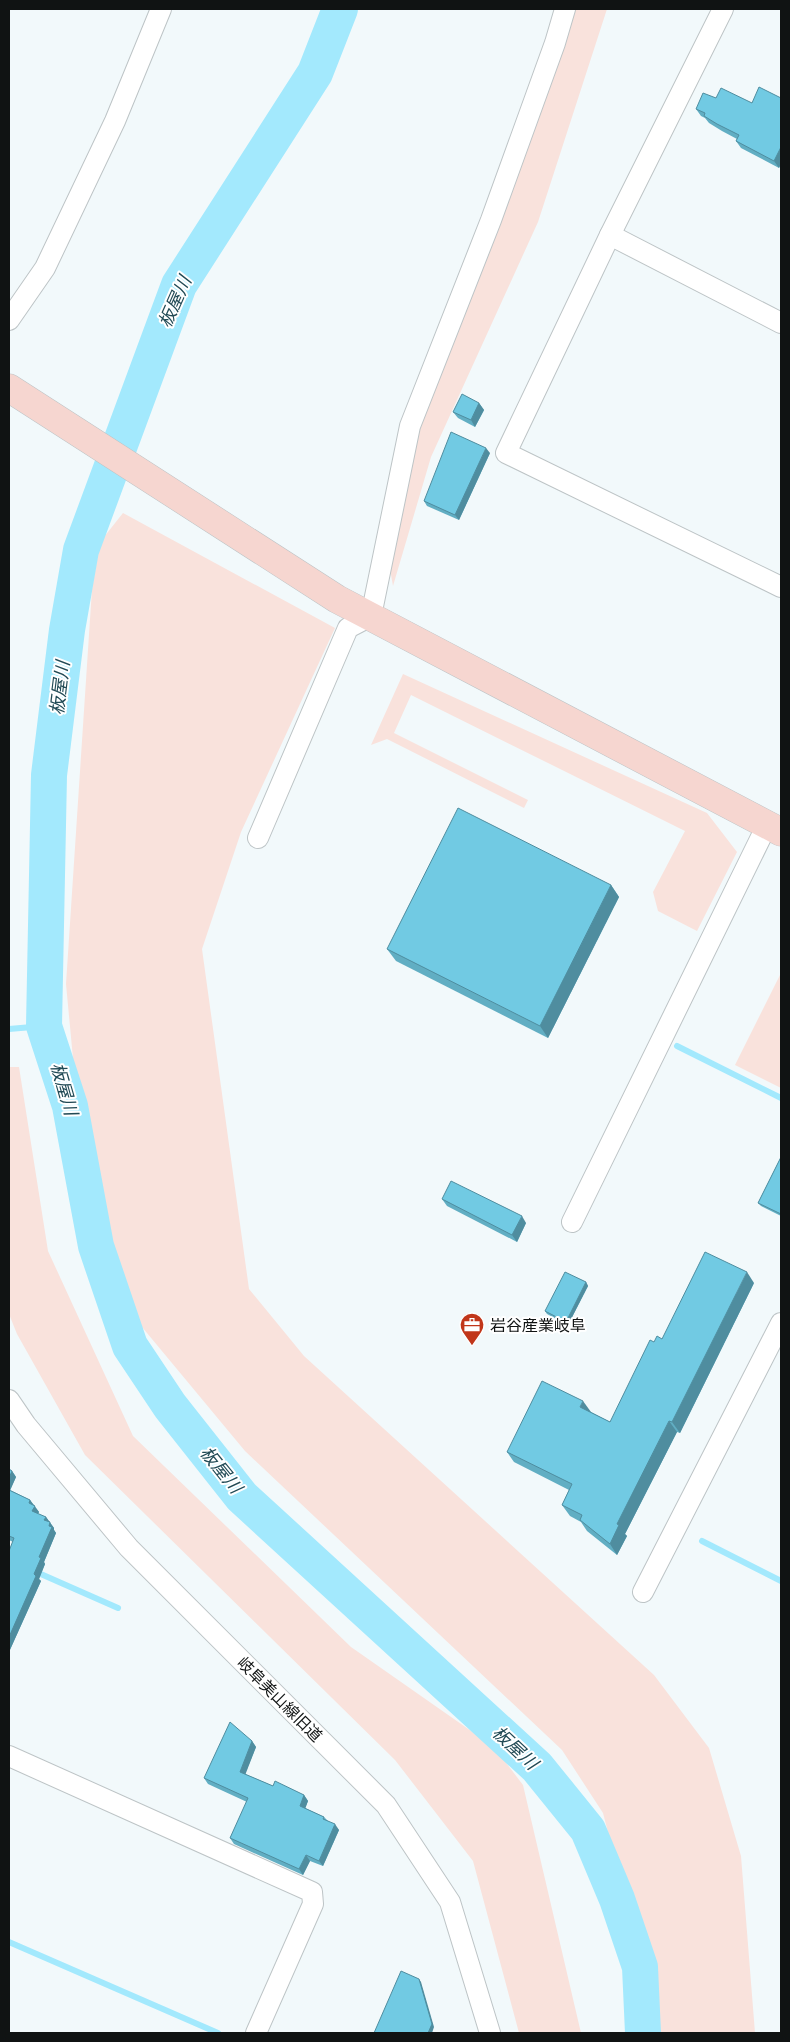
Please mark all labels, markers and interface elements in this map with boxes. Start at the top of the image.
water label: 板屋川 [154,271,196,331]
water label: 板屋川 [46,658,73,716]
water label: 板屋川 [47,1060,83,1120]
office icon: 岩谷産業岐阜 [459,1312,485,1346]
place label: 岩谷産業岐阜 [490,1316,586,1335]
water label: 板屋川 [196,1442,248,1499]
street label: 岐阜美山線旧道 [233,1653,326,1746]
water label: 板屋川 [488,1722,544,1775]

